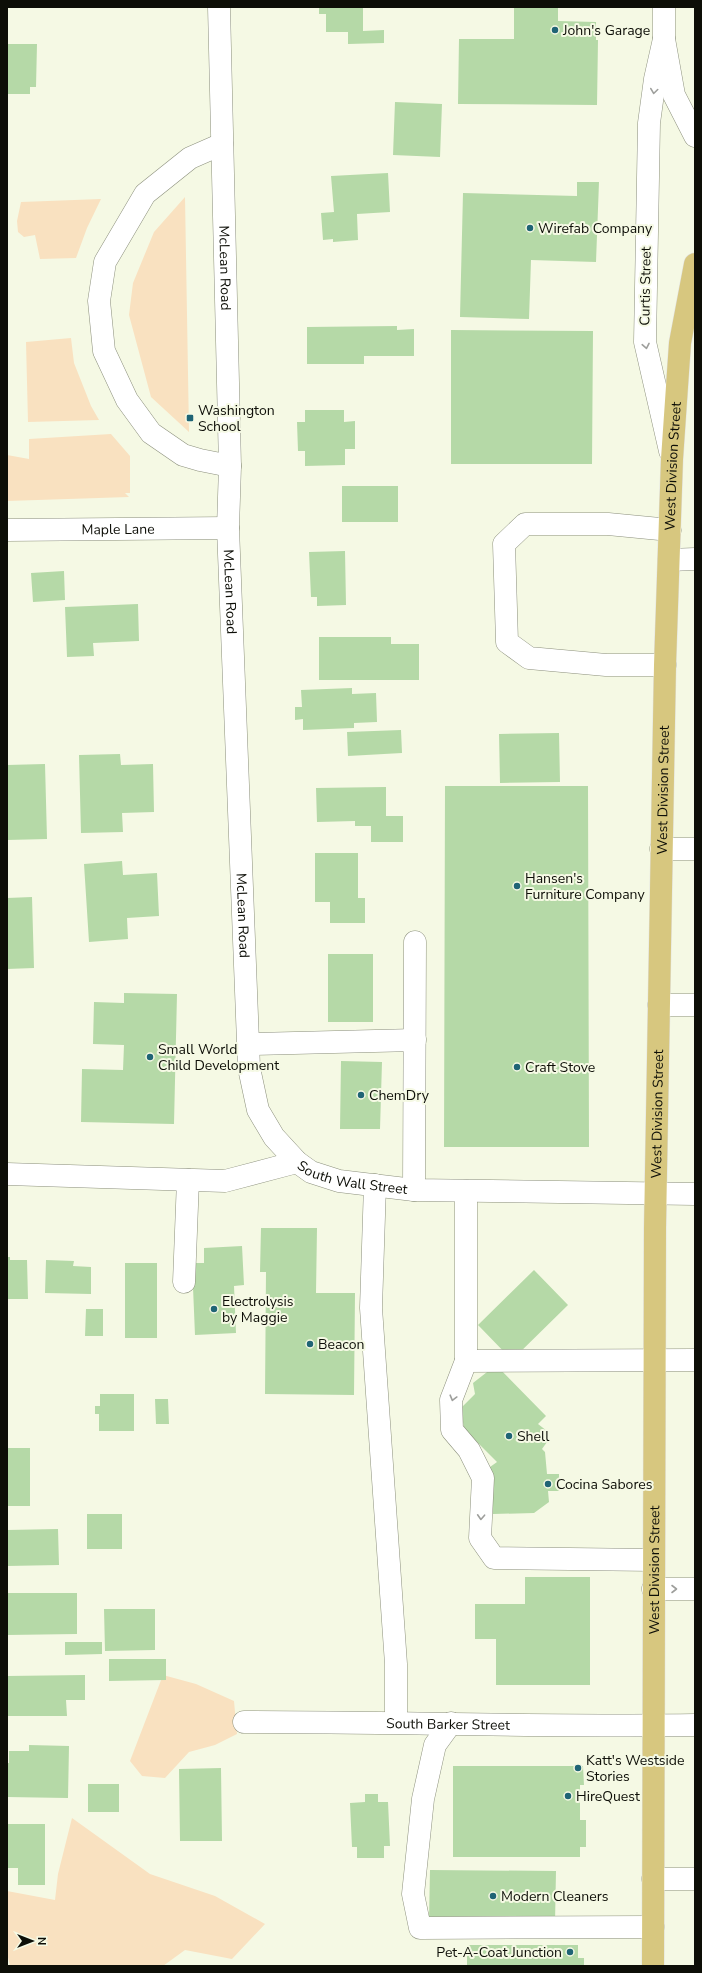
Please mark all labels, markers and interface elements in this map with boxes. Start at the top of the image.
place label: John's Garage [562,21,650,40]
marker: John's Garage [550,25,560,35]
one-way arrow [649,87,658,94]
place label: Wirefab Company [538,219,653,238]
marker: Wirefab Company [525,223,535,233]
street label: McLean Road [214,225,235,311]
street label: Curtis Street [635,246,656,326]
one-way arrow [641,343,650,349]
place label: Washington School [198,401,275,436]
street label: West Division Street [661,401,686,531]
marker: Washington School [185,413,195,423]
street label: Maple Lane [81,520,155,539]
street label: McLean Road [219,549,241,635]
street label: West Division Street [653,725,674,855]
place label: Hansen's Furniture Company [525,869,645,904]
street label: McLean Road [231,873,254,958]
marker: Hansen's Furniture Company [512,881,522,891]
place label: Small World Child Development [158,1040,279,1075]
street label: West Division Street [647,1049,668,1179]
marker: Small World Child Development [145,1052,155,1062]
place label: Craft Stove [525,1058,595,1077]
marker: Craft Stove [512,1062,522,1072]
place label: ChemDry [369,1086,430,1105]
marker: ChemDry [356,1090,366,1100]
street label: South Wall Street [293,1156,409,1199]
place label: Electrolysis by Maggie [222,1292,294,1327]
marker: Electrolysis by Maggie [209,1304,219,1314]
place label: Beacon [318,1335,364,1354]
marker: Beacon [305,1339,315,1349]
one-way arrow [449,1394,457,1401]
place label: Shell [517,1427,550,1446]
marker: Shell [504,1431,514,1441]
place label: Cocina Sabores [556,1475,653,1494]
marker: Cocina Sabores [543,1479,553,1489]
street label: West Division Street [645,1505,664,1634]
one-way arrow [476,1514,485,1520]
one-way arrow [671,1585,677,1593]
street label: South Barker Street [386,1714,510,1735]
place label: Katt's Westside Stories [586,1751,684,1786]
marker: Katt's Westside Stories [573,1763,583,1773]
place label: HireQuest [576,1787,640,1806]
marker: HireQuest [563,1791,573,1801]
place label: Modern Cleaners [501,1887,609,1906]
marker: Modern Cleaners [488,1891,498,1901]
north arrow [12,1921,52,1961]
text: N [34,1937,49,1945]
place label: Pet-A-Coat Junction [436,1943,562,1962]
marker: Pet-A-Coat Junction [565,1947,575,1957]

